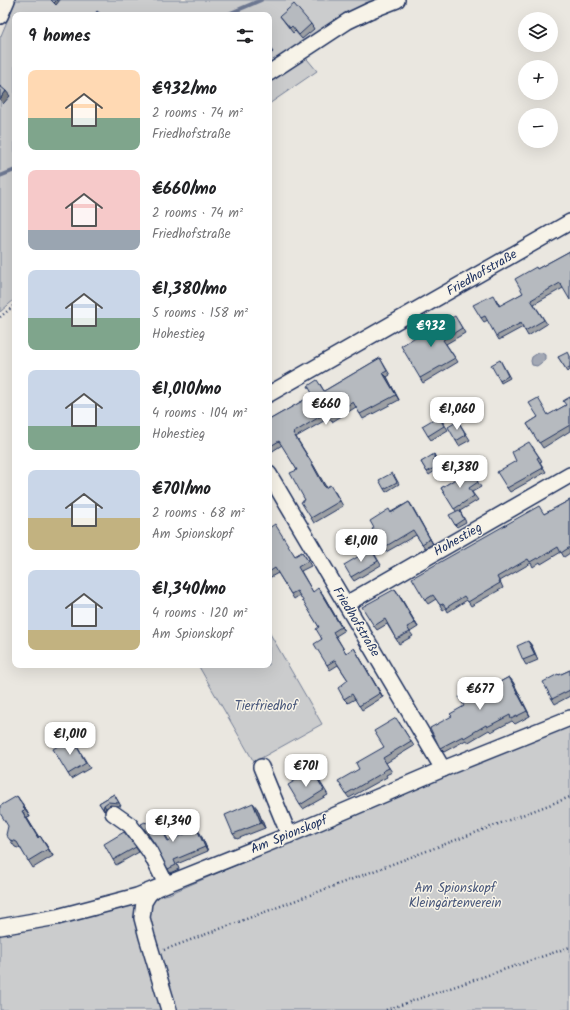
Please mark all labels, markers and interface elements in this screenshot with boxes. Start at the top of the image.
map controls [518,12,558,148]
button: layers [518,12,558,52]
text: 9 homes [28,23,91,50]
icon: filters [234,25,256,47]
button: + [518,60,558,100]
text: €932/mo [152,76,217,103]
icon: home [60,86,108,134]
text: 2 rooms · 74 m² [152,103,243,124]
button: − [518,108,558,148]
text: Friedhofstraße [152,124,231,145]
text: €660/mo [152,176,216,203]
icon: home [60,186,108,234]
text: 2 rooms · 74 m² [152,203,243,224]
text: Friedhofstraße [152,224,231,245]
street label: Friedhofstraße [443,244,521,302]
text: €1,380/mo [152,276,227,303]
icon: home [60,286,108,334]
text: 5 rooms · 158 m² [152,303,248,324]
pin: €932 [407,314,455,348]
text: €932 [416,316,446,337]
text: Hohestieg [152,324,205,345]
text: €1,010/mo [152,376,221,403]
icon: home [60,386,108,434]
pin: €660 [302,392,350,426]
text: €660 [311,394,341,415]
pin: €1,060 [424,397,490,431]
text: €1,060 [439,399,475,420]
text: 4 rooms · 104 m² [152,403,247,424]
text: Hohestieg [152,424,205,445]
pin: €1,380 [427,455,493,489]
text: €1,380 [441,457,479,478]
text: €701/mo [152,476,211,503]
icon: home [60,486,108,534]
text: 2 rooms · 68 m² [152,503,245,524]
street label: Hohestieg [430,518,486,562]
text: Am Spionskopf [152,524,233,545]
pin: €1,010 [328,529,394,563]
text: €1,010 [345,531,377,552]
text: €1,340/mo [152,576,226,603]
street label: Friedhofstraße [327,583,385,661]
icon: home [60,586,108,634]
text: 4 rooms · 120 m² [152,603,248,624]
text: Am Spionskopf [152,624,233,645]
pin: €677 [456,677,504,711]
text: €677 [466,679,494,700]
park label: Tierfriedhof [235,696,298,717]
pin: €1,010 [37,722,103,756]
text: €1,010 [54,724,86,745]
pin: €701 [282,754,330,788]
text: €701 [294,756,318,777]
pin: €1,340 [140,809,206,843]
street label: Am Spionskopf [247,810,332,860]
text: €1,340 [155,811,191,832]
park label: Am Spionskopf Kleingärtenverein [409,878,501,914]

